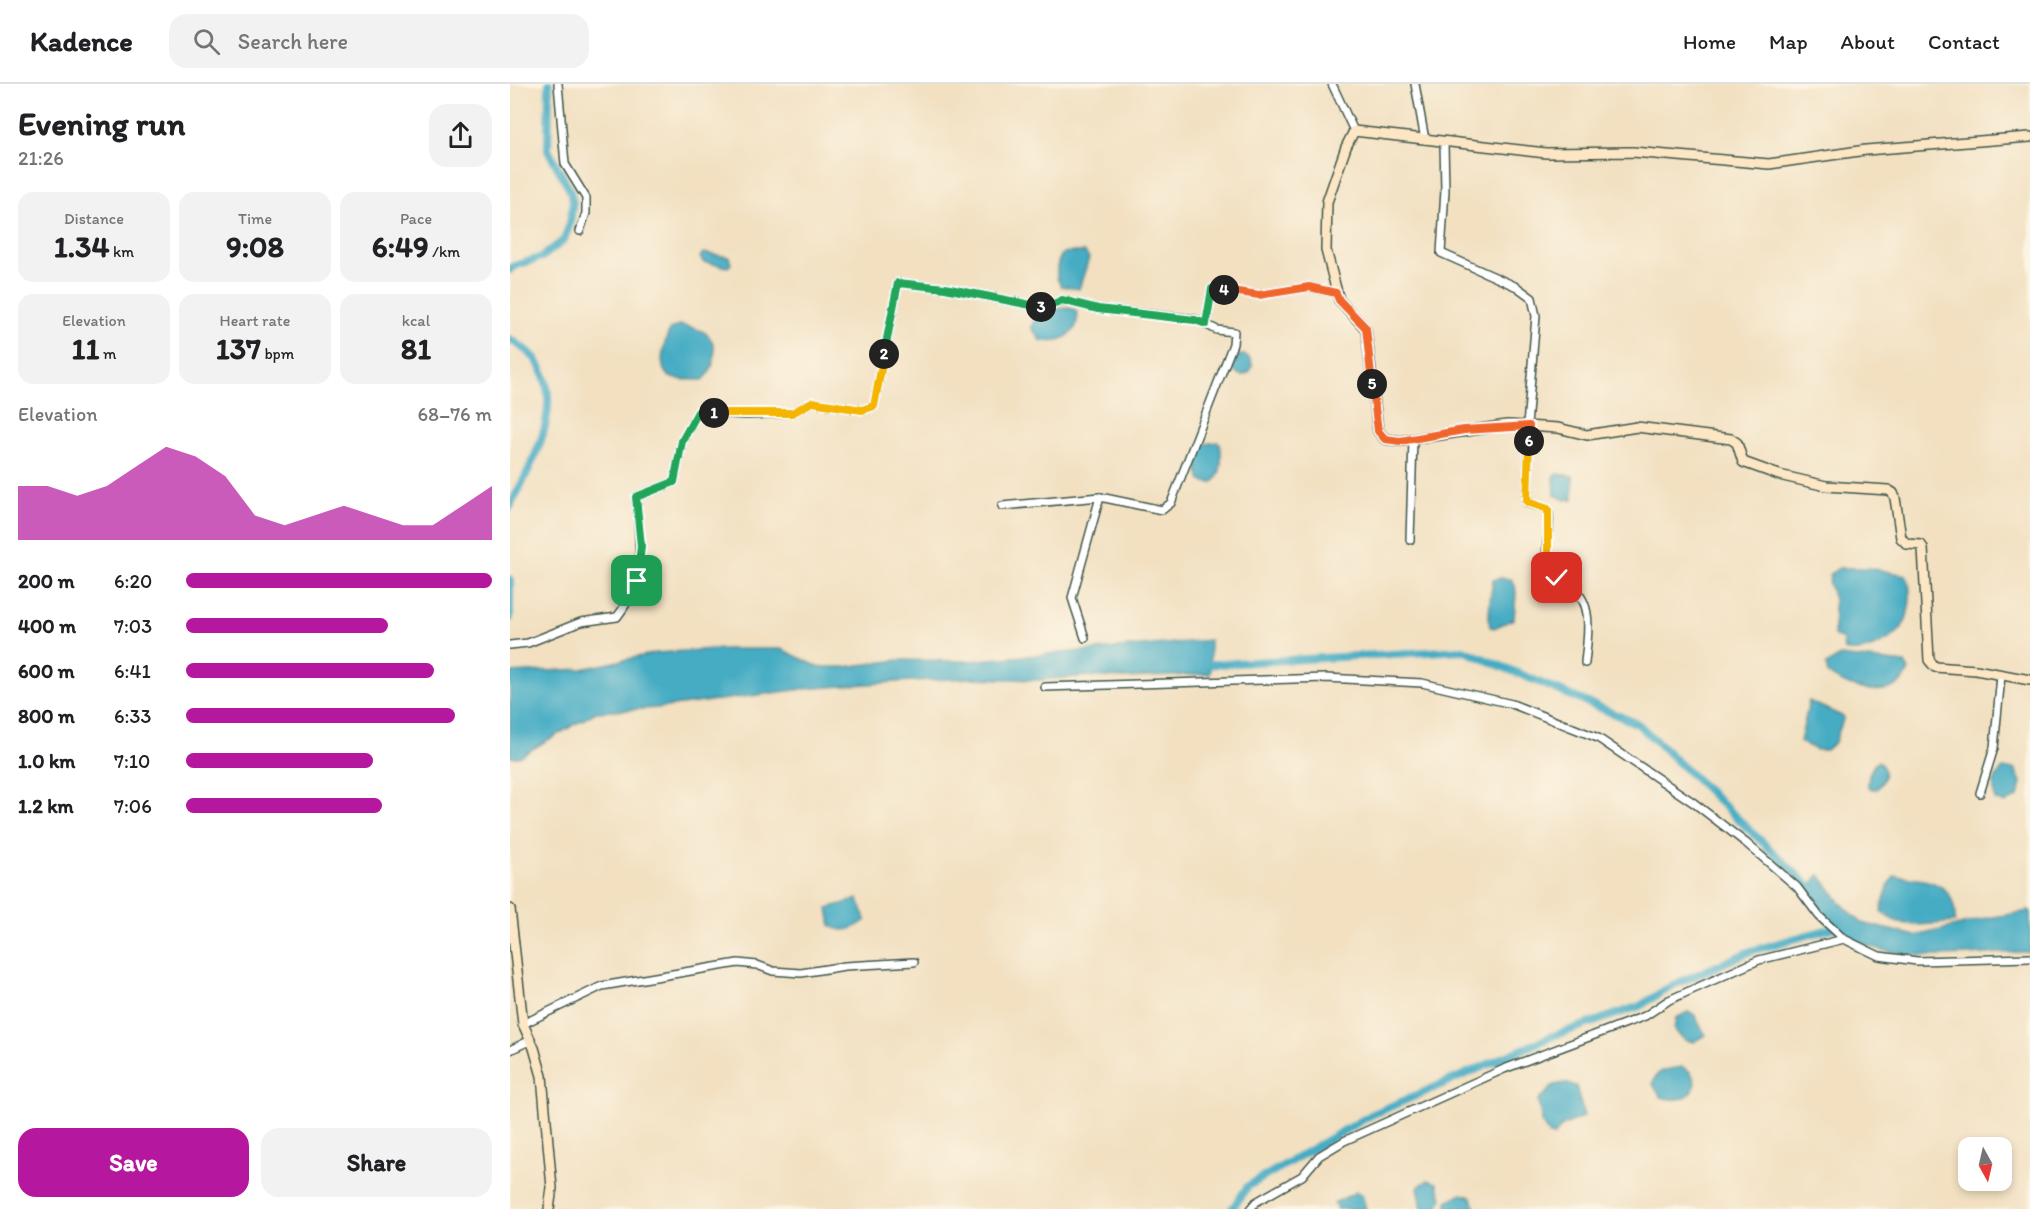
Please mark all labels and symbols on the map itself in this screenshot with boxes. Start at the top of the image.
pin: 4 [1209,275,1239,305]
pin: 3 [1026,292,1056,322]
pin: 2 [869,339,899,369]
pin: 5 [1357,369,1387,399]
pin: 1 [699,398,729,428]
pin: 6 [1514,426,1544,456]
pin [1531,552,1582,603]
pin [611,555,662,606]
north arrow [1958,1137,2012,1191]

